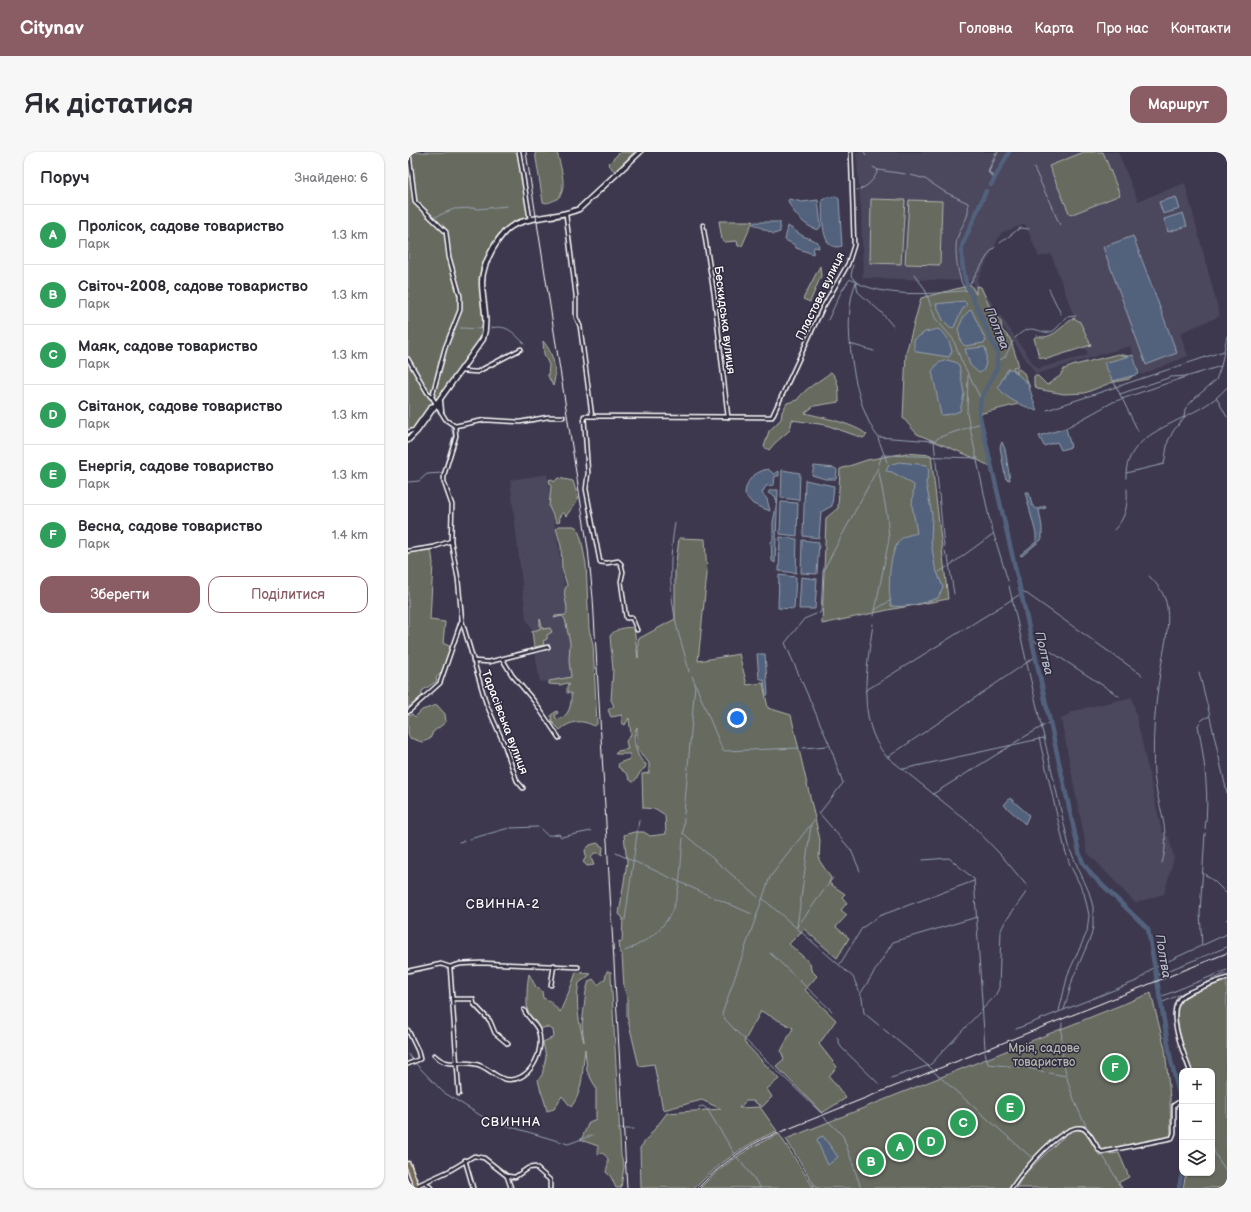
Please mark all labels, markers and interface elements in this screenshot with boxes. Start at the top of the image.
text: Citynav [20,17,84,40]
text: Головна [959,20,1012,37]
text: Карта [1034,20,1074,37]
text: Про нас [1096,20,1148,37]
text: Контакти [1170,20,1231,37]
button: Маршрут [1130,86,1227,123]
text: Як дістатися [24,88,193,121]
text: Поруч [40,168,90,188]
text: Знайдено: 6 [295,170,368,186]
text: Пролісок, садове товариство [78,217,284,236]
text: A [49,227,57,243]
text: 1.3 km [332,227,368,243]
text: Парк [78,236,110,252]
street label: Пластова вулиця [793,249,848,343]
street label: Бескидська вулиця [710,265,739,375]
text: Світоч-2008, садове товариство [78,277,308,296]
text: B [48,287,58,303]
text: 1.3 km [332,287,368,303]
text: Парк [78,296,110,312]
water label: Полтва [981,305,1013,352]
text: Маяк, садове товариство [78,337,258,356]
text: C [48,347,58,363]
text: 1.3 km [332,347,368,363]
text: Парк [78,356,110,372]
text: Світанок, садове товариство [78,397,283,416]
text: D [48,407,58,423]
text: 1.3 km [332,407,368,423]
text: Парк [78,416,110,432]
text: Енергія, садове товариство [78,457,274,476]
text: E [49,467,57,483]
text: 1.3 km [332,467,368,483]
text: Парк [78,476,110,492]
text: Весна, садове товариство [78,517,262,536]
text: F [49,527,57,543]
text: 1.4 km [332,527,368,543]
text: Парк [78,536,110,552]
button: Зберегти [40,576,200,613]
button: Поділитися [208,576,368,613]
water label: Полтва [1031,630,1057,677]
street label: Тарасівська вулиця [478,668,531,777]
your location [727,708,747,728]
district label: СВИННА-2 [466,896,540,912]
water label: Полтва [1151,933,1175,980]
park label: Мрія, садове товариство [1008,1041,1080,1070]
pin: F [1102,1053,1128,1083]
map controls [1179,1068,1215,1176]
button: + [1179,1068,1215,1104]
pin: E [997,1093,1023,1123]
button: − [1179,1104,1215,1140]
pin: C [950,1108,976,1138]
district label: СВИННА [481,1114,541,1130]
pin: D [918,1127,944,1157]
pin: A [887,1132,913,1162]
button: layers [1179,1140,1215,1176]
pin: B [858,1147,884,1177]

